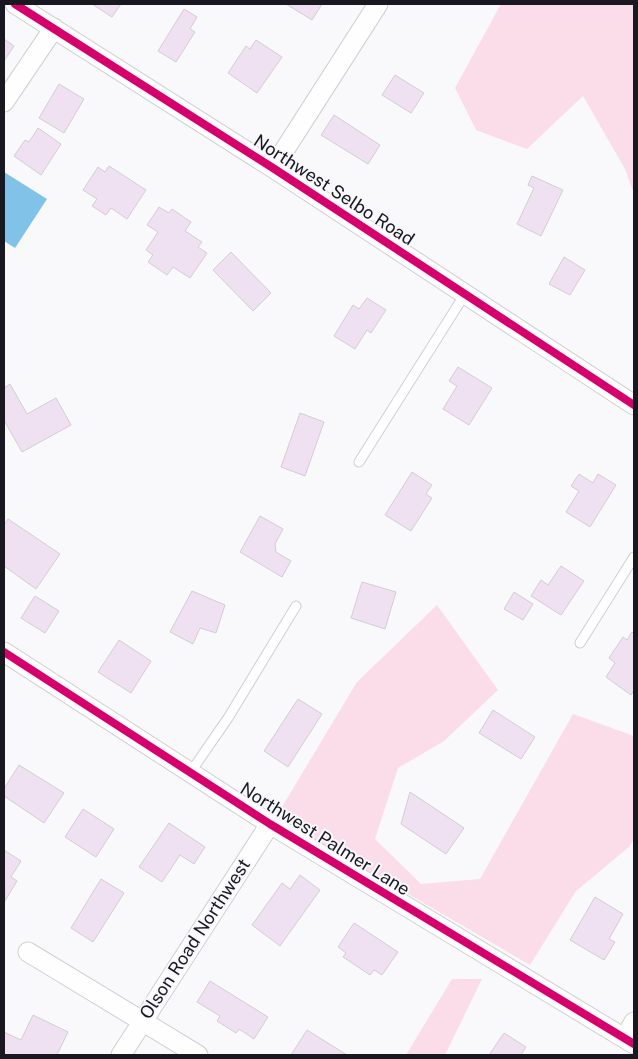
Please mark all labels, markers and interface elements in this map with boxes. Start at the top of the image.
street label: Northwest Selbo Road [250,130,418,249]
street label: Northwest Palmer Lane [237,778,414,899]
street label: Olson Road Northwest [135,855,254,1023]

